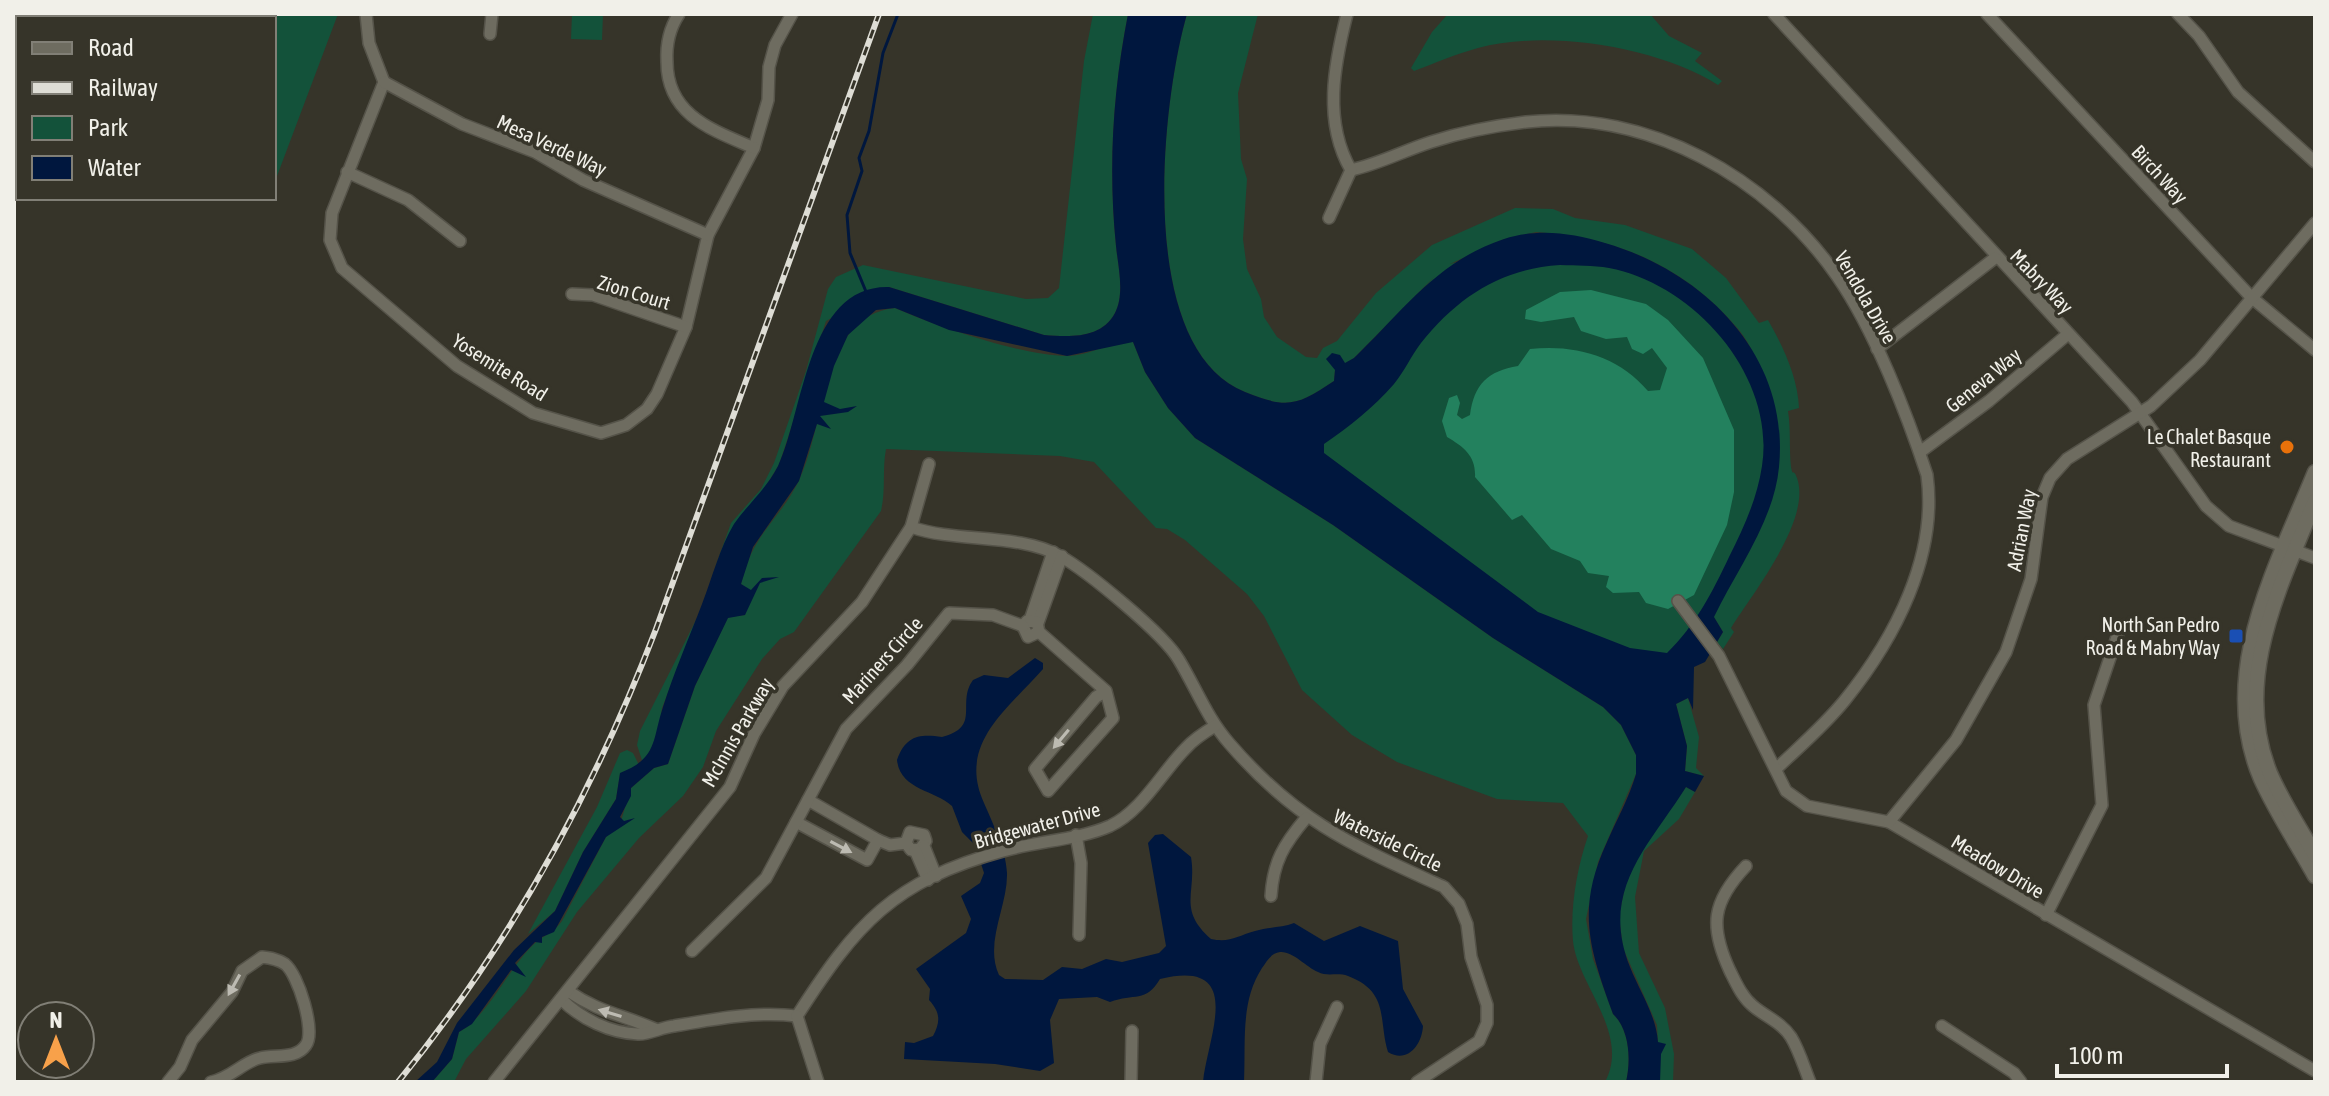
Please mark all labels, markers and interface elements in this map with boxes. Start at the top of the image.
legend [16,16,276,200]
text: Road [88,34,134,61]
text: Railway [88,74,158,101]
street label: Mesa Verde Way [493,110,611,180]
text: Park [88,114,129,141]
street label: Birch Way [2127,140,2193,208]
text: Water [88,154,141,181]
street label: Mabry Way [2006,244,2078,318]
street label: Vendola Drive [1830,247,1902,347]
street label: Zion Court [595,270,673,314]
street label: Yosemite Road [448,329,552,405]
street label: Geneva Way [1941,343,2025,417]
place label: Le Chalet Basque Restaurant [2147,425,2271,471]
marker: Le Chalet Basque Restaurant [2278,438,2296,456]
street label: Adrian Way [2002,487,2040,573]
street label: Mariners Circle [837,612,927,708]
place label: North San Pedro Road & Mabry Way [2085,613,2220,659]
marker: North San Pedro Road & Mabry Way [2227,627,2245,645]
street label: McInnis Parkway [696,673,778,791]
one-way arrow [1053,728,1070,748]
street label: Bridgewater Drive [971,797,1103,853]
street label: Waterside Circle [1330,804,1446,876]
street label: Meadow Drive [1948,829,2048,903]
one-way arrow [830,840,853,853]
one-way arrow [228,974,242,996]
north arrow [16,1000,96,1080]
one-way arrow [598,1006,622,1019]
text: N [50,1007,62,1033]
scale bar [2057,1028,2227,1078]
text: 100 m [2069,1042,2123,1069]

